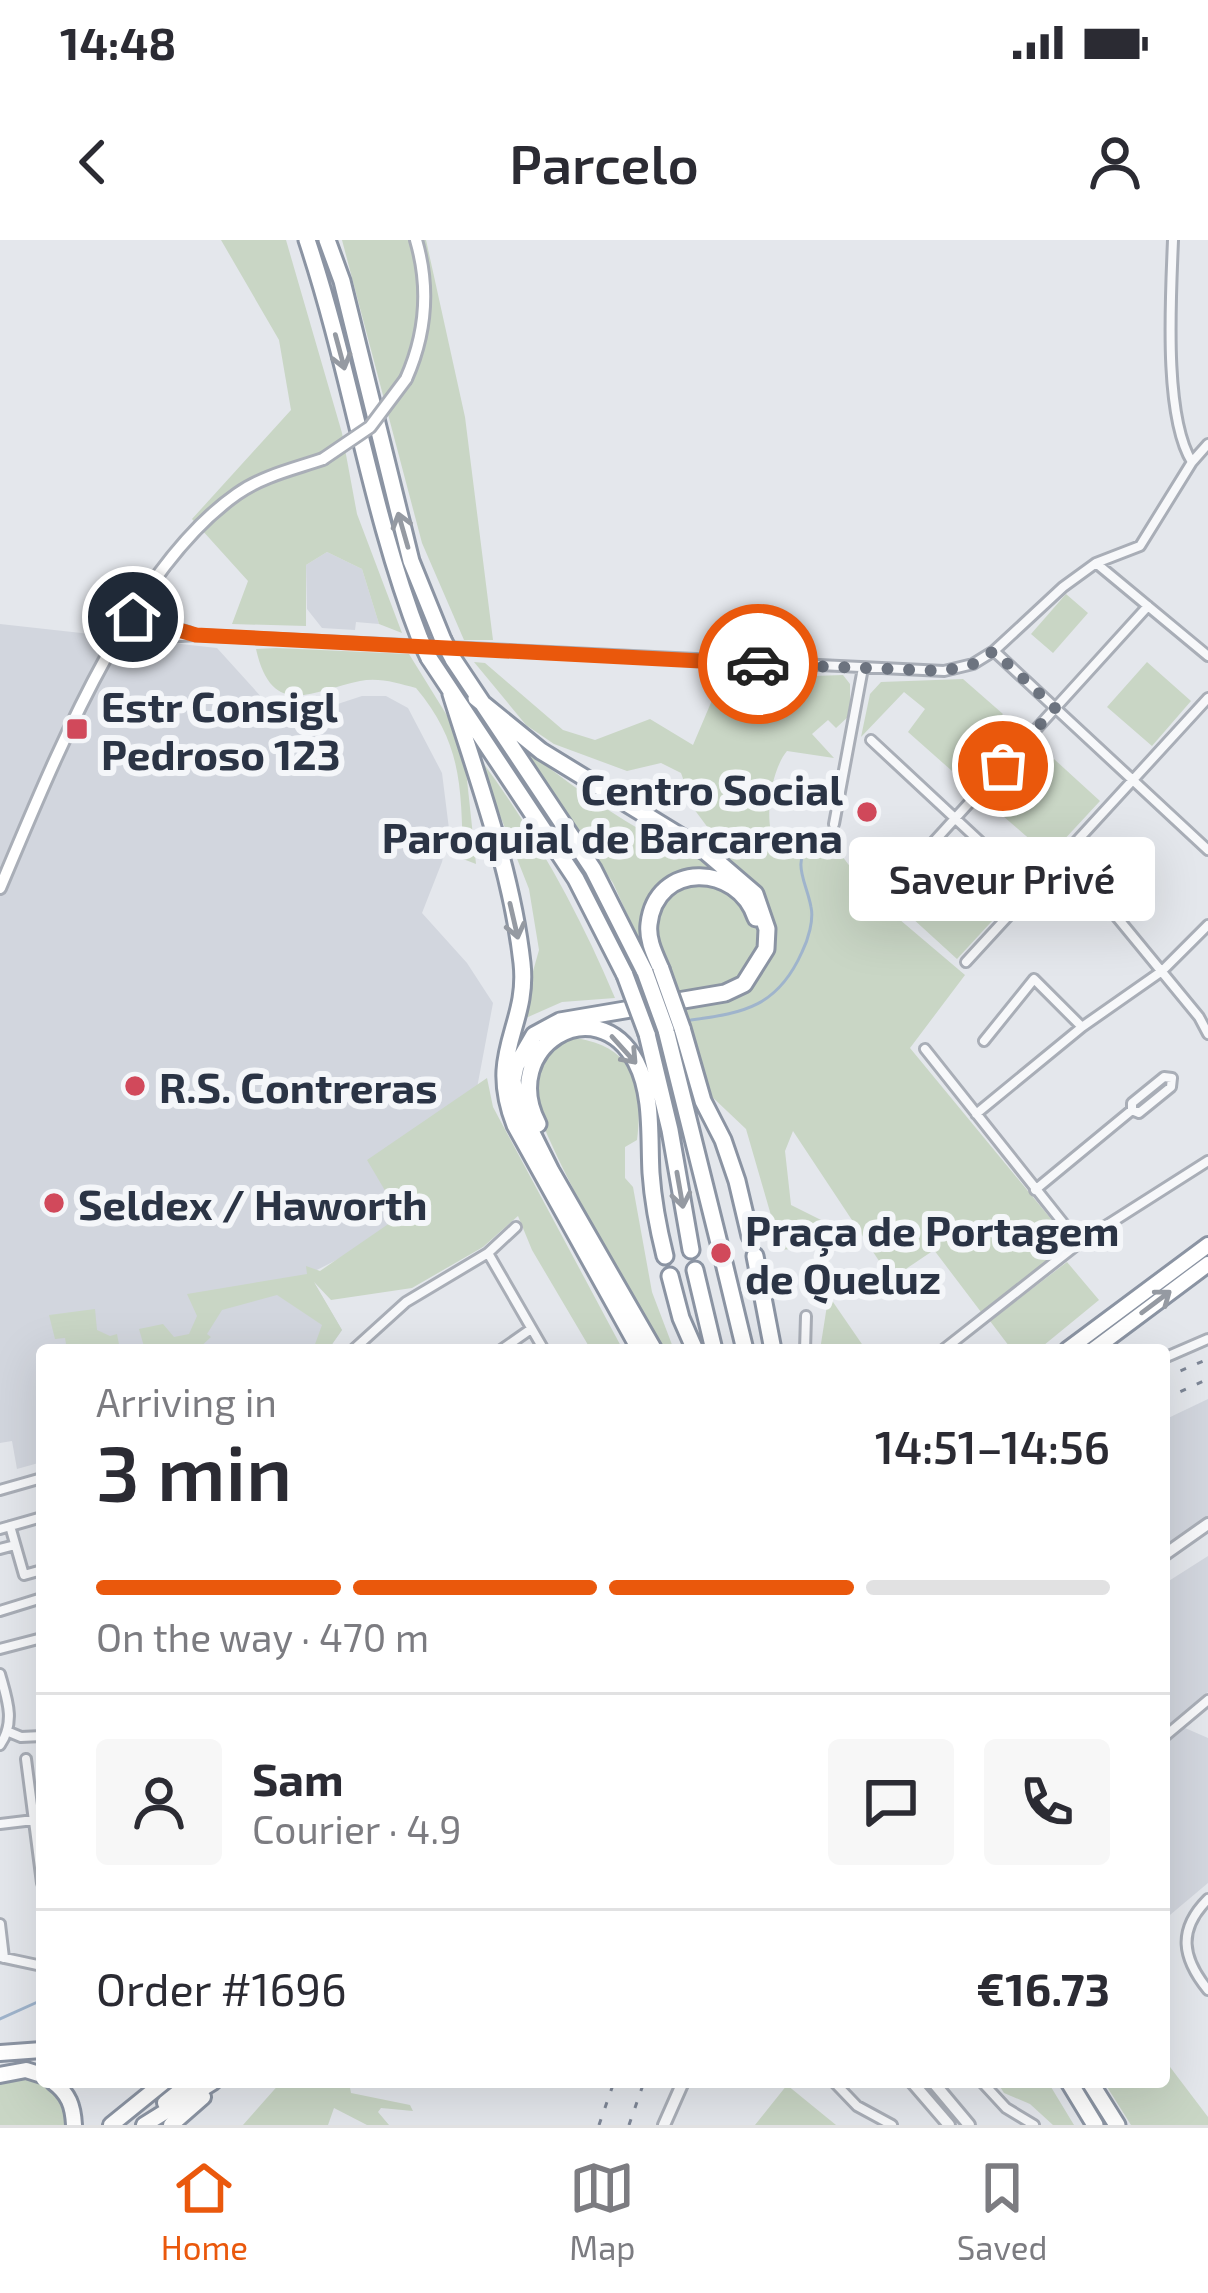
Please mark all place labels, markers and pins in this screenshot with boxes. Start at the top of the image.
pin [82,566,184,668]
place label: Estr Consigl Pedroso 123 [101,680,340,778]
pin [952,715,1054,817]
marker: Estr Consigl Pedroso 123 [64,716,90,742]
place label: Centro Social Paroquial de Barcarena [382,763,843,861]
marker: Centro Social Paroquial de Barcarena [854,799,880,825]
callout: Saveur Privé [850,838,1156,922]
place label: R.S. Contreras [159,1061,438,1111]
marker: R.S. Contreras [122,1073,148,1099]
place label: Seldex / Haworth [78,1178,428,1228]
marker: Seldex / Haworth [41,1190,67,1216]
place label: Praça de Portagem de Queluz [745,1204,1120,1304]
marker: Praça de Portagem de Queluz [708,1240,734,1266]

